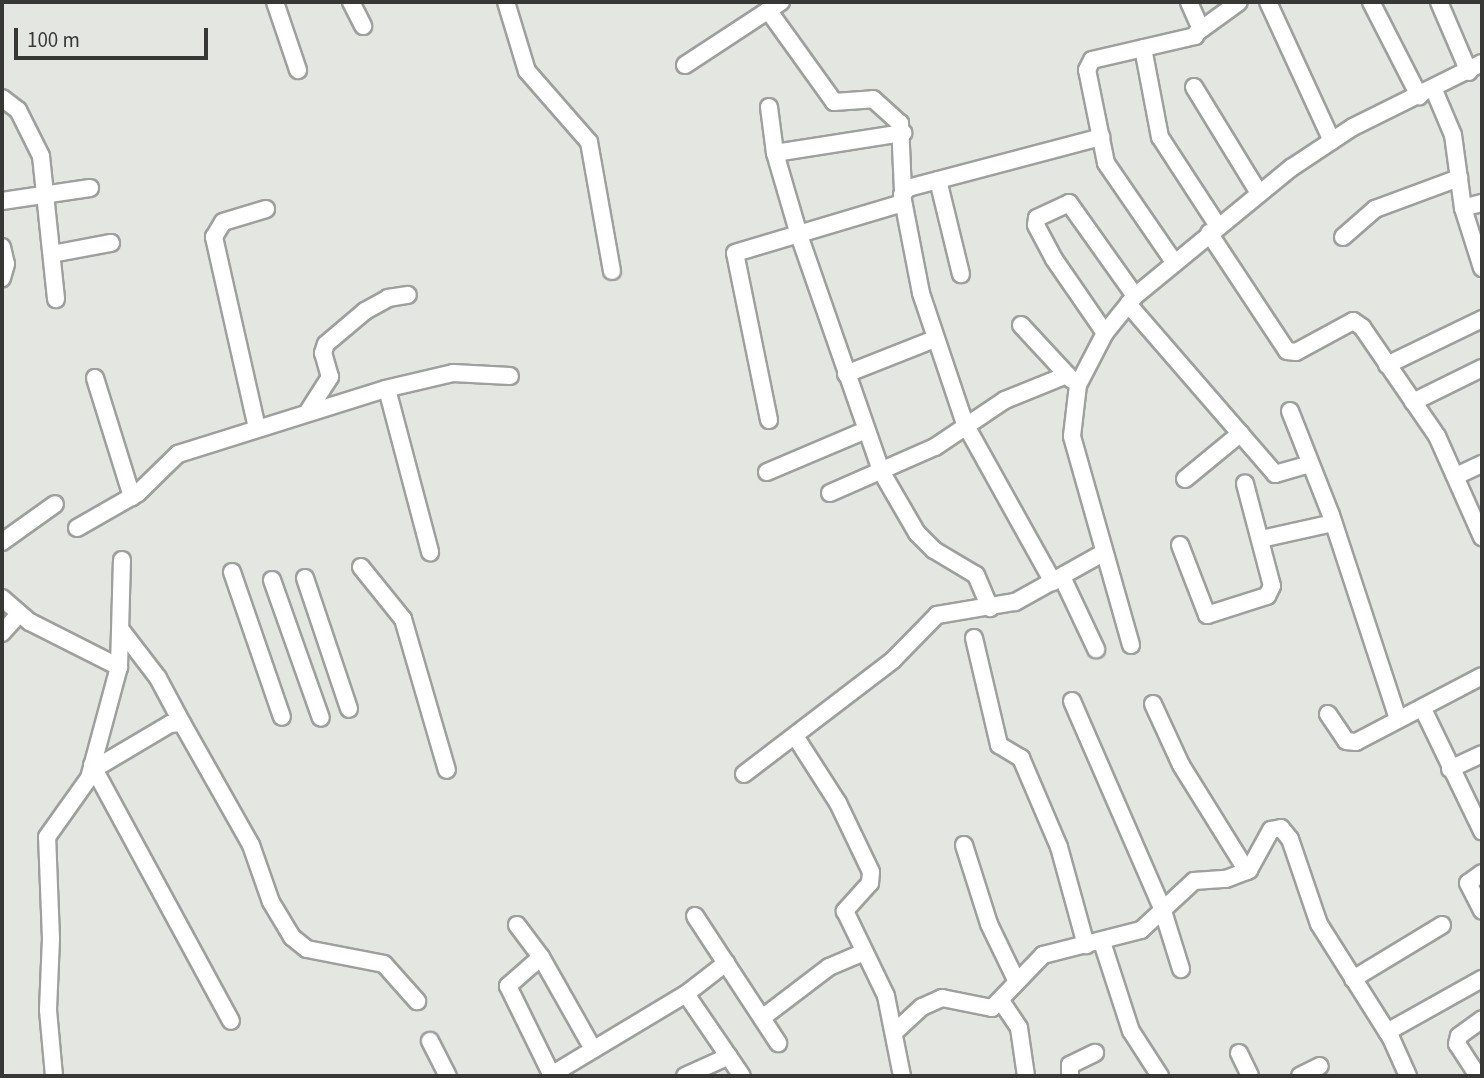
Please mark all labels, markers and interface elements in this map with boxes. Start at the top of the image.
scale bar [18,14,212,58]
text: 100 m [27,25,80,55]

